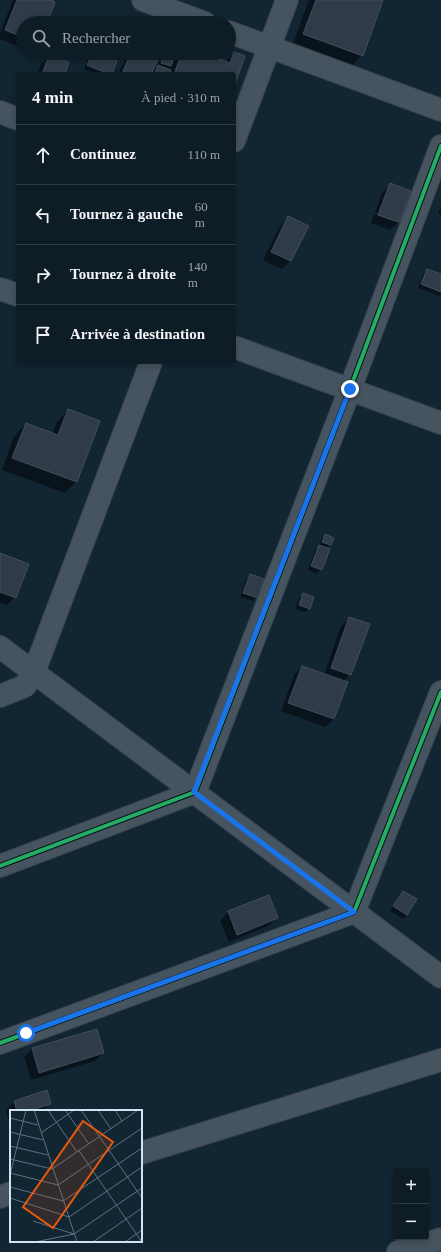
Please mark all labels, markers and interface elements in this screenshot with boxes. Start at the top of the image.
search box [16,16,236,60]
icon: search [30,27,52,49]
text: Rechercher [62,30,130,46]
text: 4 min [32,88,73,107]
text: À pied · 310 m [141,90,220,105]
icon: ahead [32,144,54,166]
text: Continuez [70,146,136,162]
text: 110 m [188,147,220,162]
text: 60 m [195,199,208,230]
icon: left [32,204,54,226]
text: Tournez à gauche [70,206,183,222]
text: 140 m [188,259,207,290]
icon: right [32,264,54,286]
text: Tournez à droite [70,266,176,282]
icon: arrive [32,324,54,346]
text: Arrivée à destination [70,326,205,342]
route end [341,380,359,398]
route start [17,1024,35,1042]
inset map [10,1110,142,1242]
map controls [393,1168,429,1240]
button: + [393,1168,429,1204]
button: − [393,1204,429,1240]

